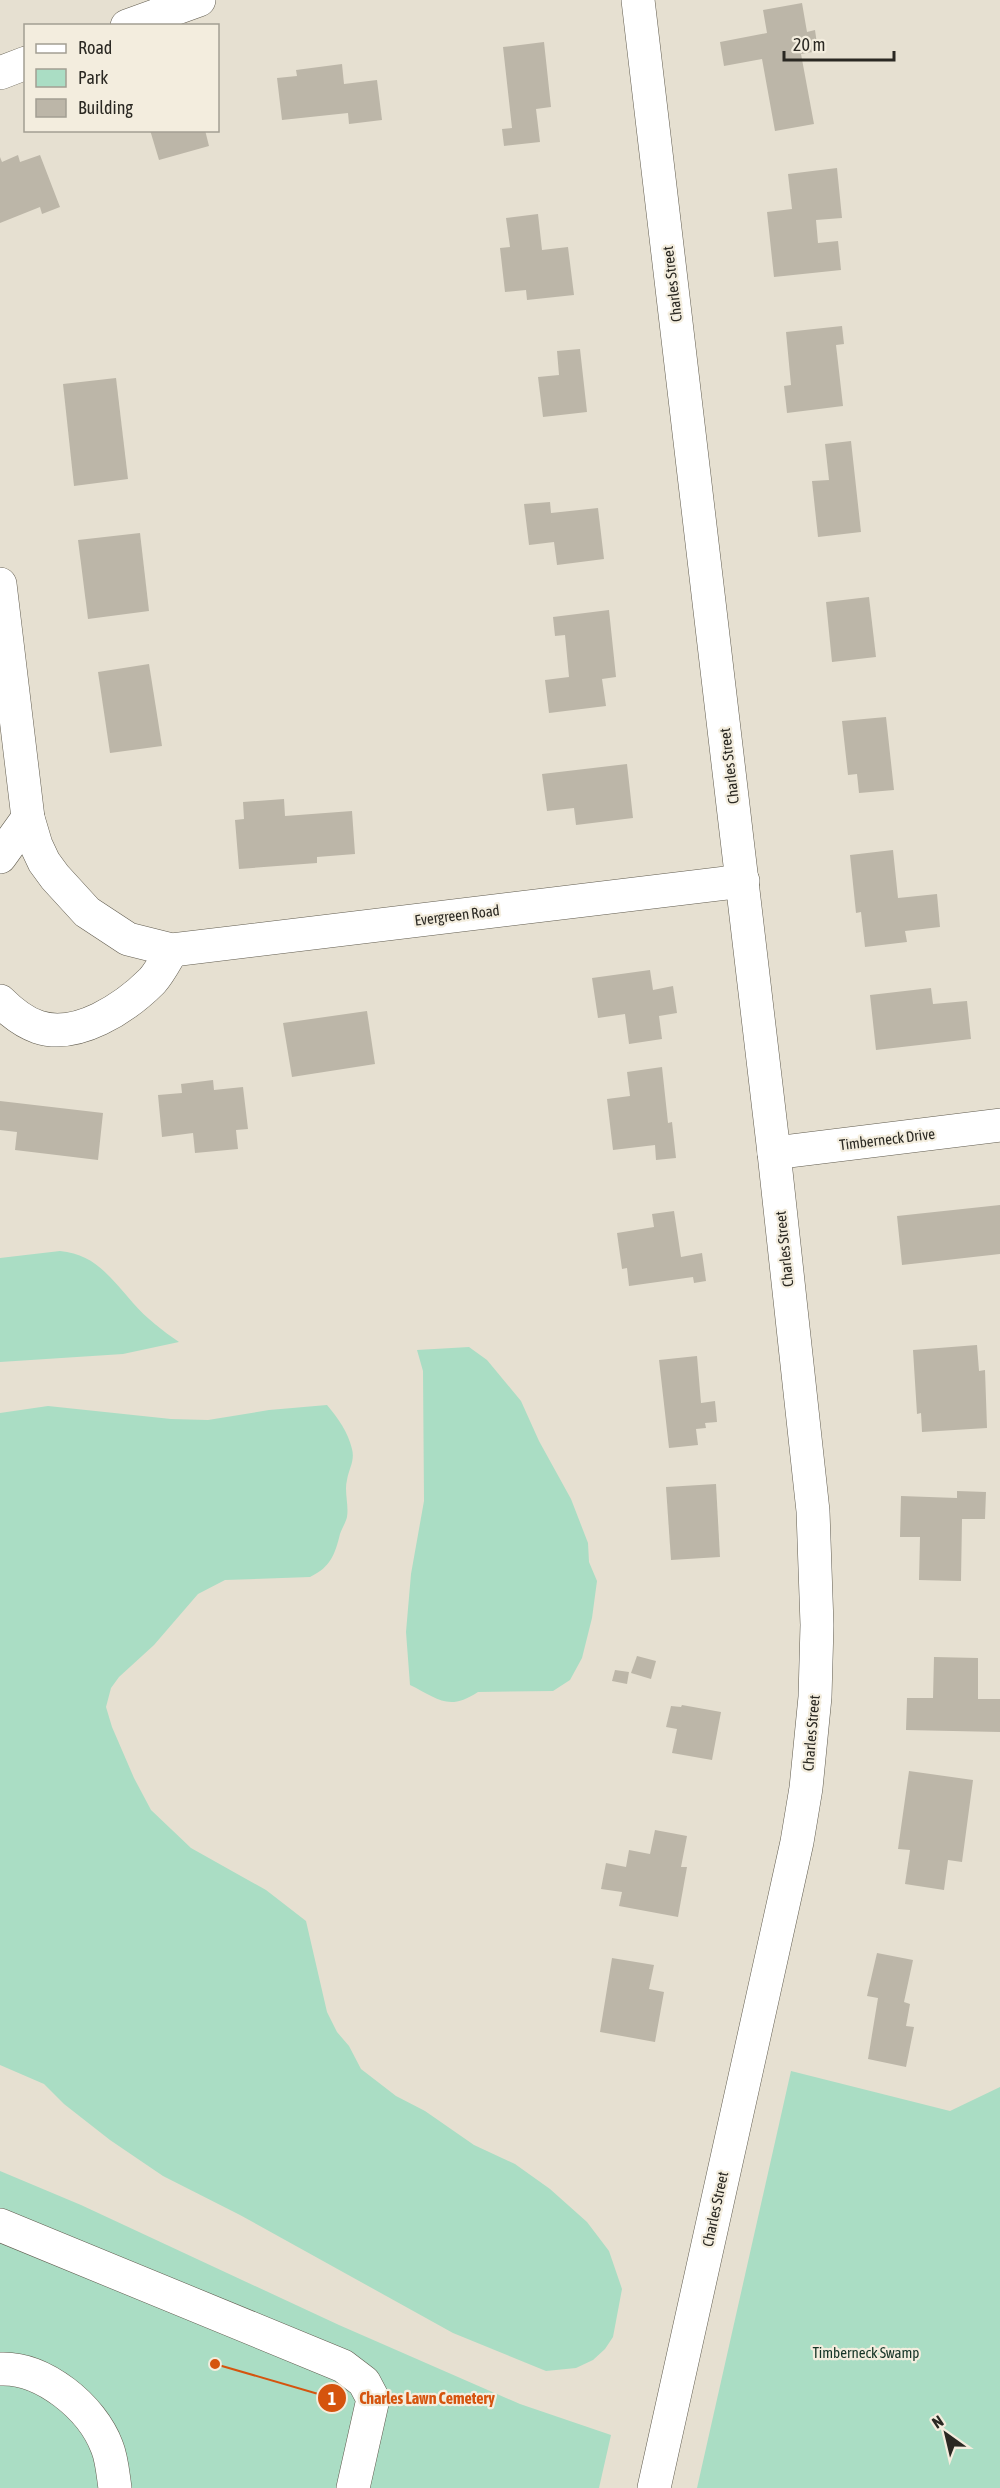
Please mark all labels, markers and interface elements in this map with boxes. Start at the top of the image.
legend [24,24,219,132]
scale bar [784,24,894,62]
text: 20 m [793,34,825,55]
text: Road [78,37,112,58]
text: Park [78,67,108,88]
text: Building [78,97,133,118]
street label: Charles Street [659,245,685,323]
street label: Charles Street [716,727,742,805]
street label: Evergreen Road [413,901,501,929]
street label: Timberneck Drive [838,1125,936,1153]
street label: Charles Street [772,1210,796,1288]
street label: Charles Street [799,1694,823,1772]
street label: Charles Street [699,2170,731,2248]
park label: Timberneck Swamp [813,2344,919,2361]
callout: Charles Lawn Cemetery [317,2381,506,2415]
text: 1 [328,2388,336,2409]
text: Charles Lawn Cemetery [359,2389,495,2407]
north arrow [916,2404,976,2464]
text: N [929,2411,947,2432]

